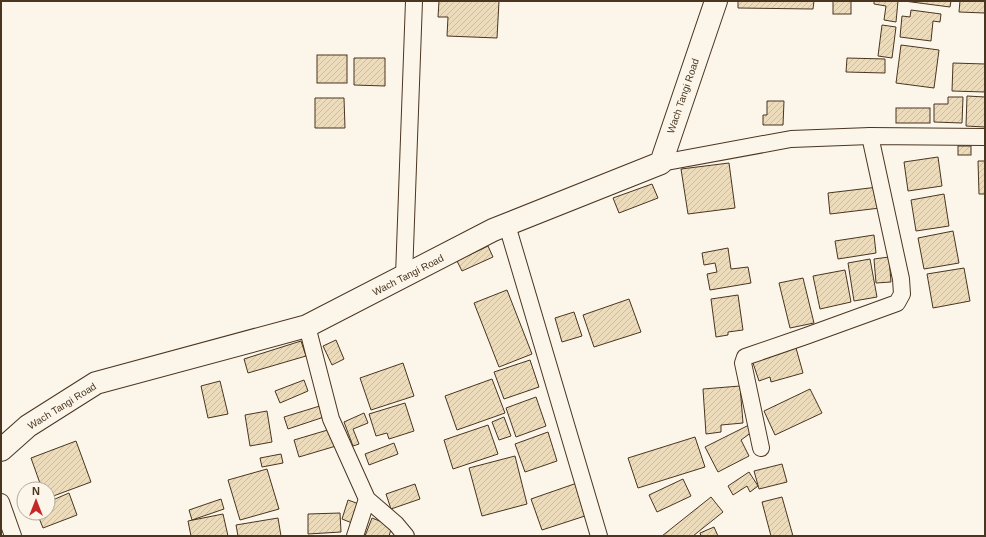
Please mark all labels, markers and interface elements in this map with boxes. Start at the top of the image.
street label: Wach Tangi Road [665,57,701,135]
street label: Wach Tangi Road [371,252,445,298]
street label: Wach Tangi Road [26,381,98,431]
north arrow [16,481,56,521]
text: N [32,485,40,497]

